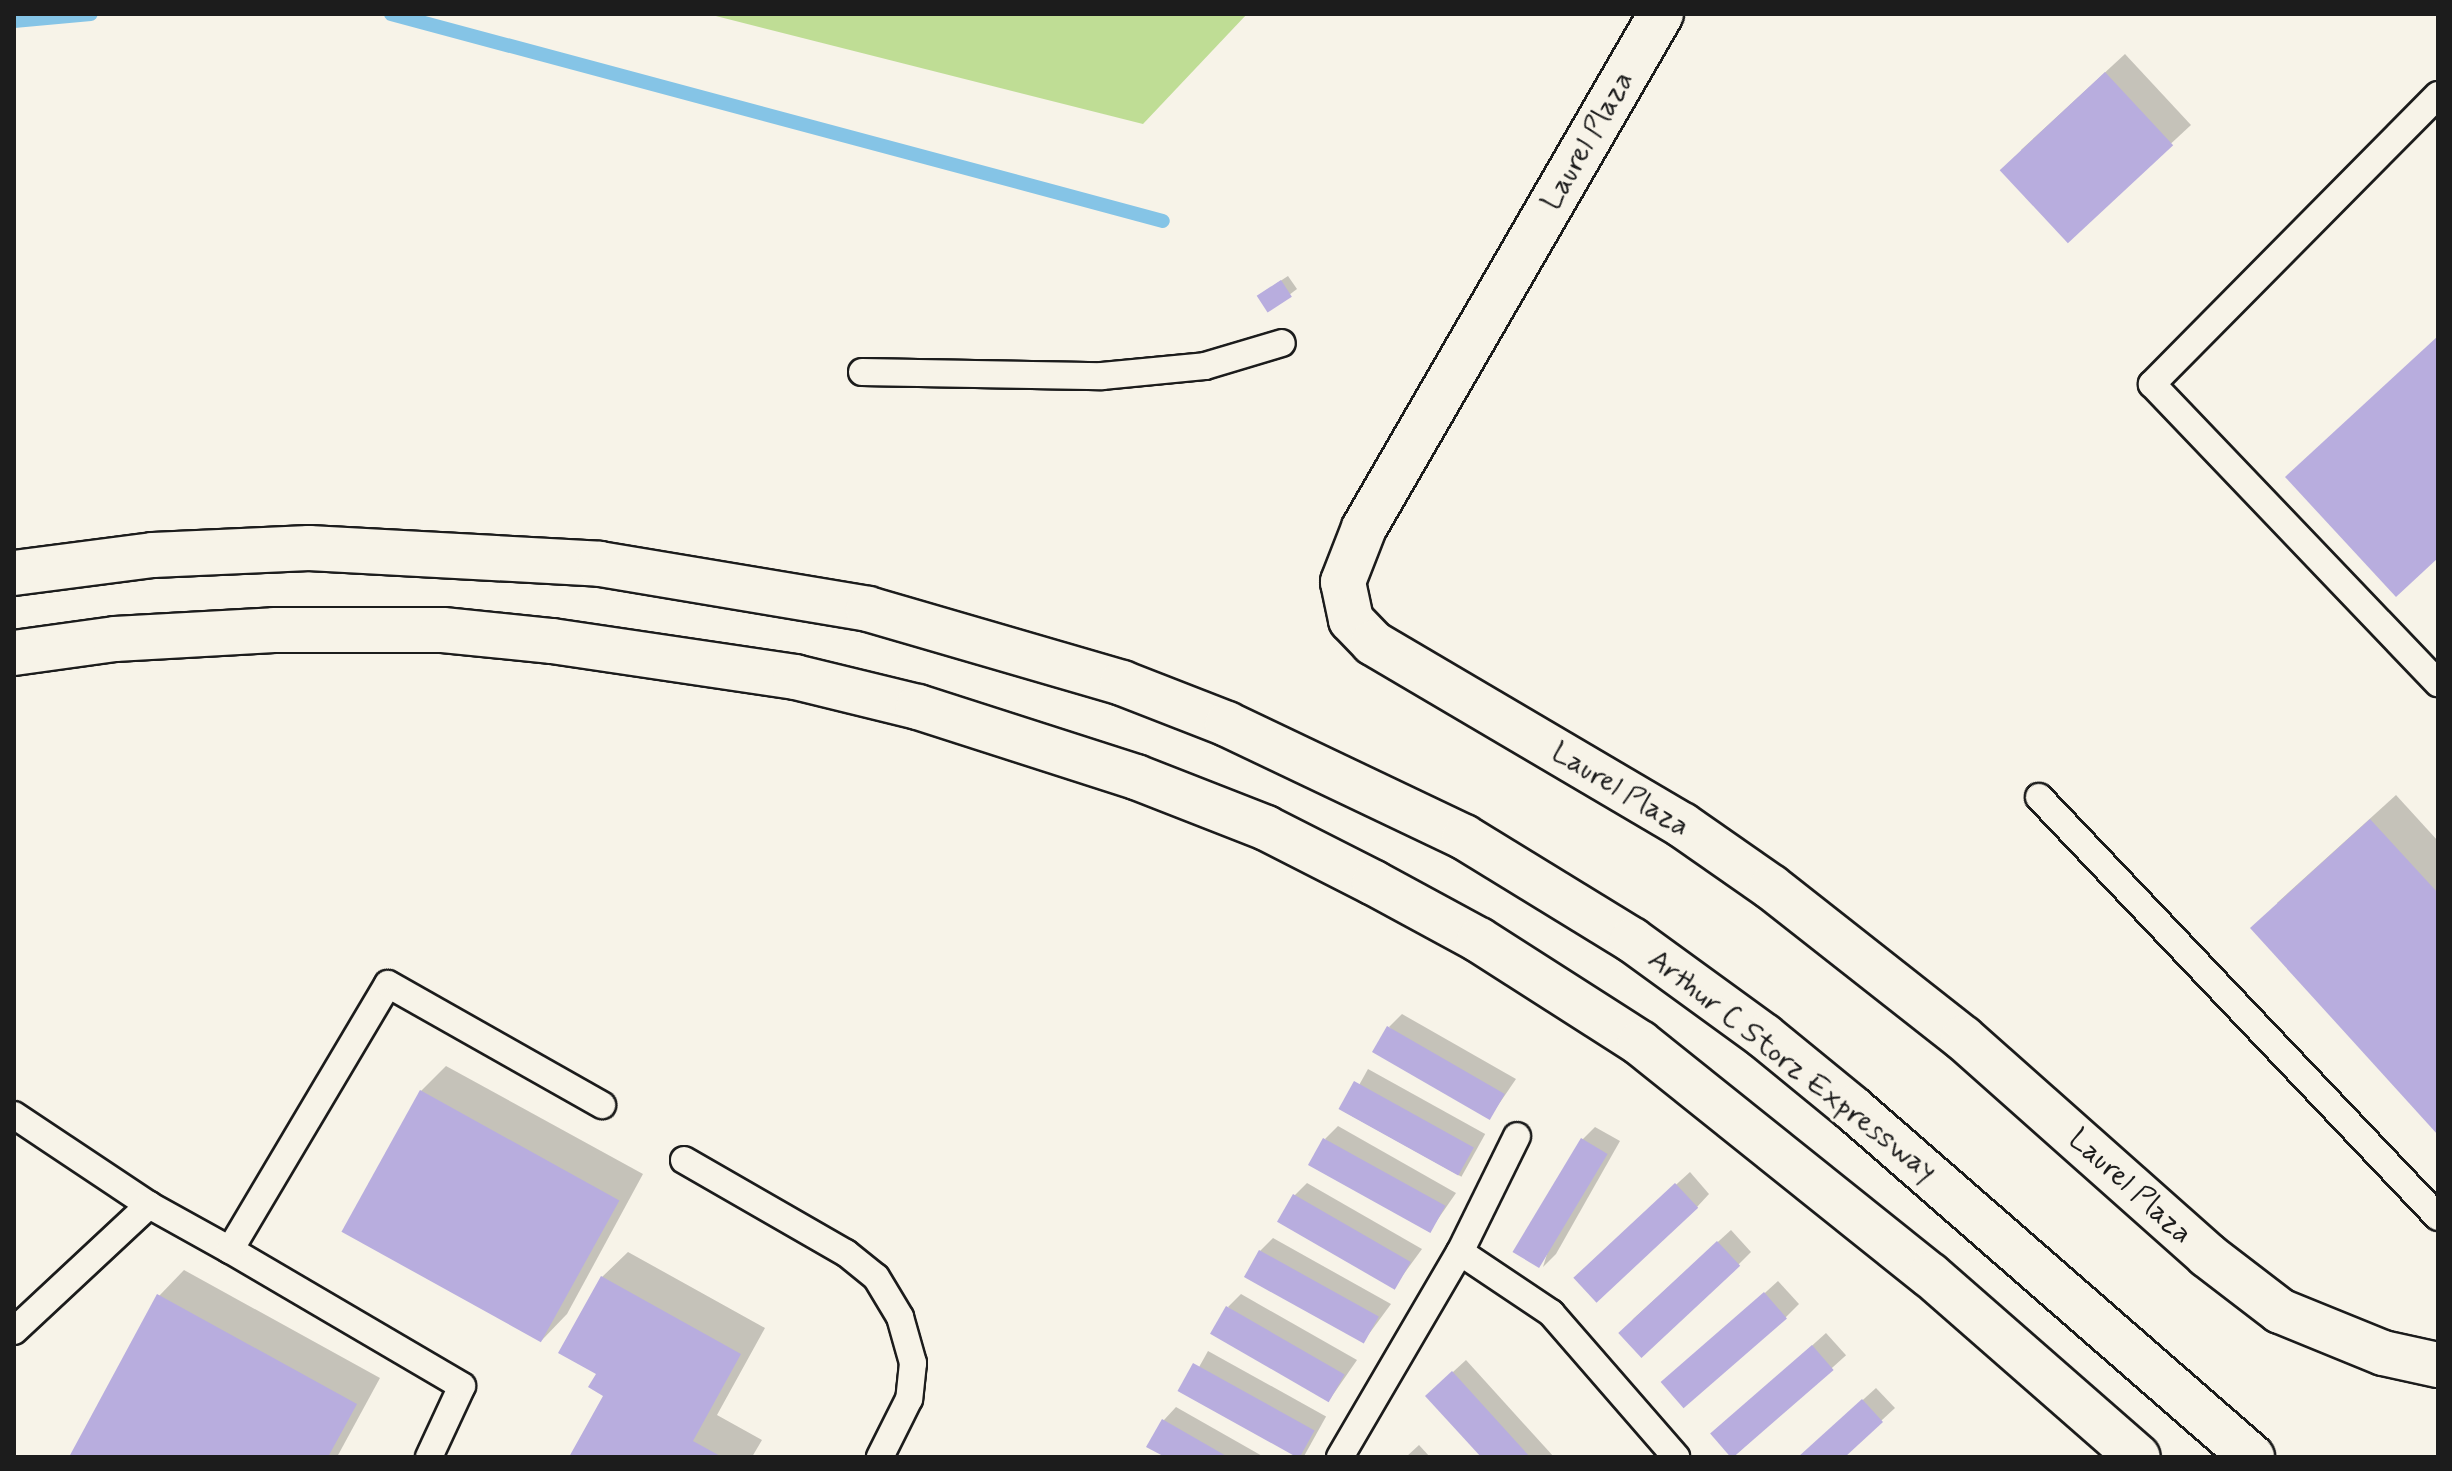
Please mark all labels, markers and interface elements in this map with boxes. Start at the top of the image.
street label: Laurel Plaza [1534,65,1642,217]
street label: Laurel Plaza [1544,735,1696,845]
street label: Arthur C Storz Expressway [1640,942,1944,1190]
street label: Laurel Plaza [2061,1122,2199,1252]

